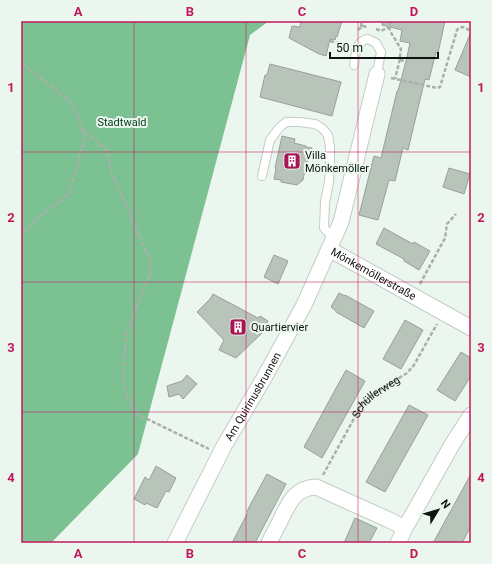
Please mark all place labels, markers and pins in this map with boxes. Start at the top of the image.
place label: Villa Mönkemöller [305,149,369,175]
building icon: Villa Mönkemöller [282,151,302,171]
building icon: Quartiervier [228,317,248,337]
place label: Quartiervier [251,321,308,334]

